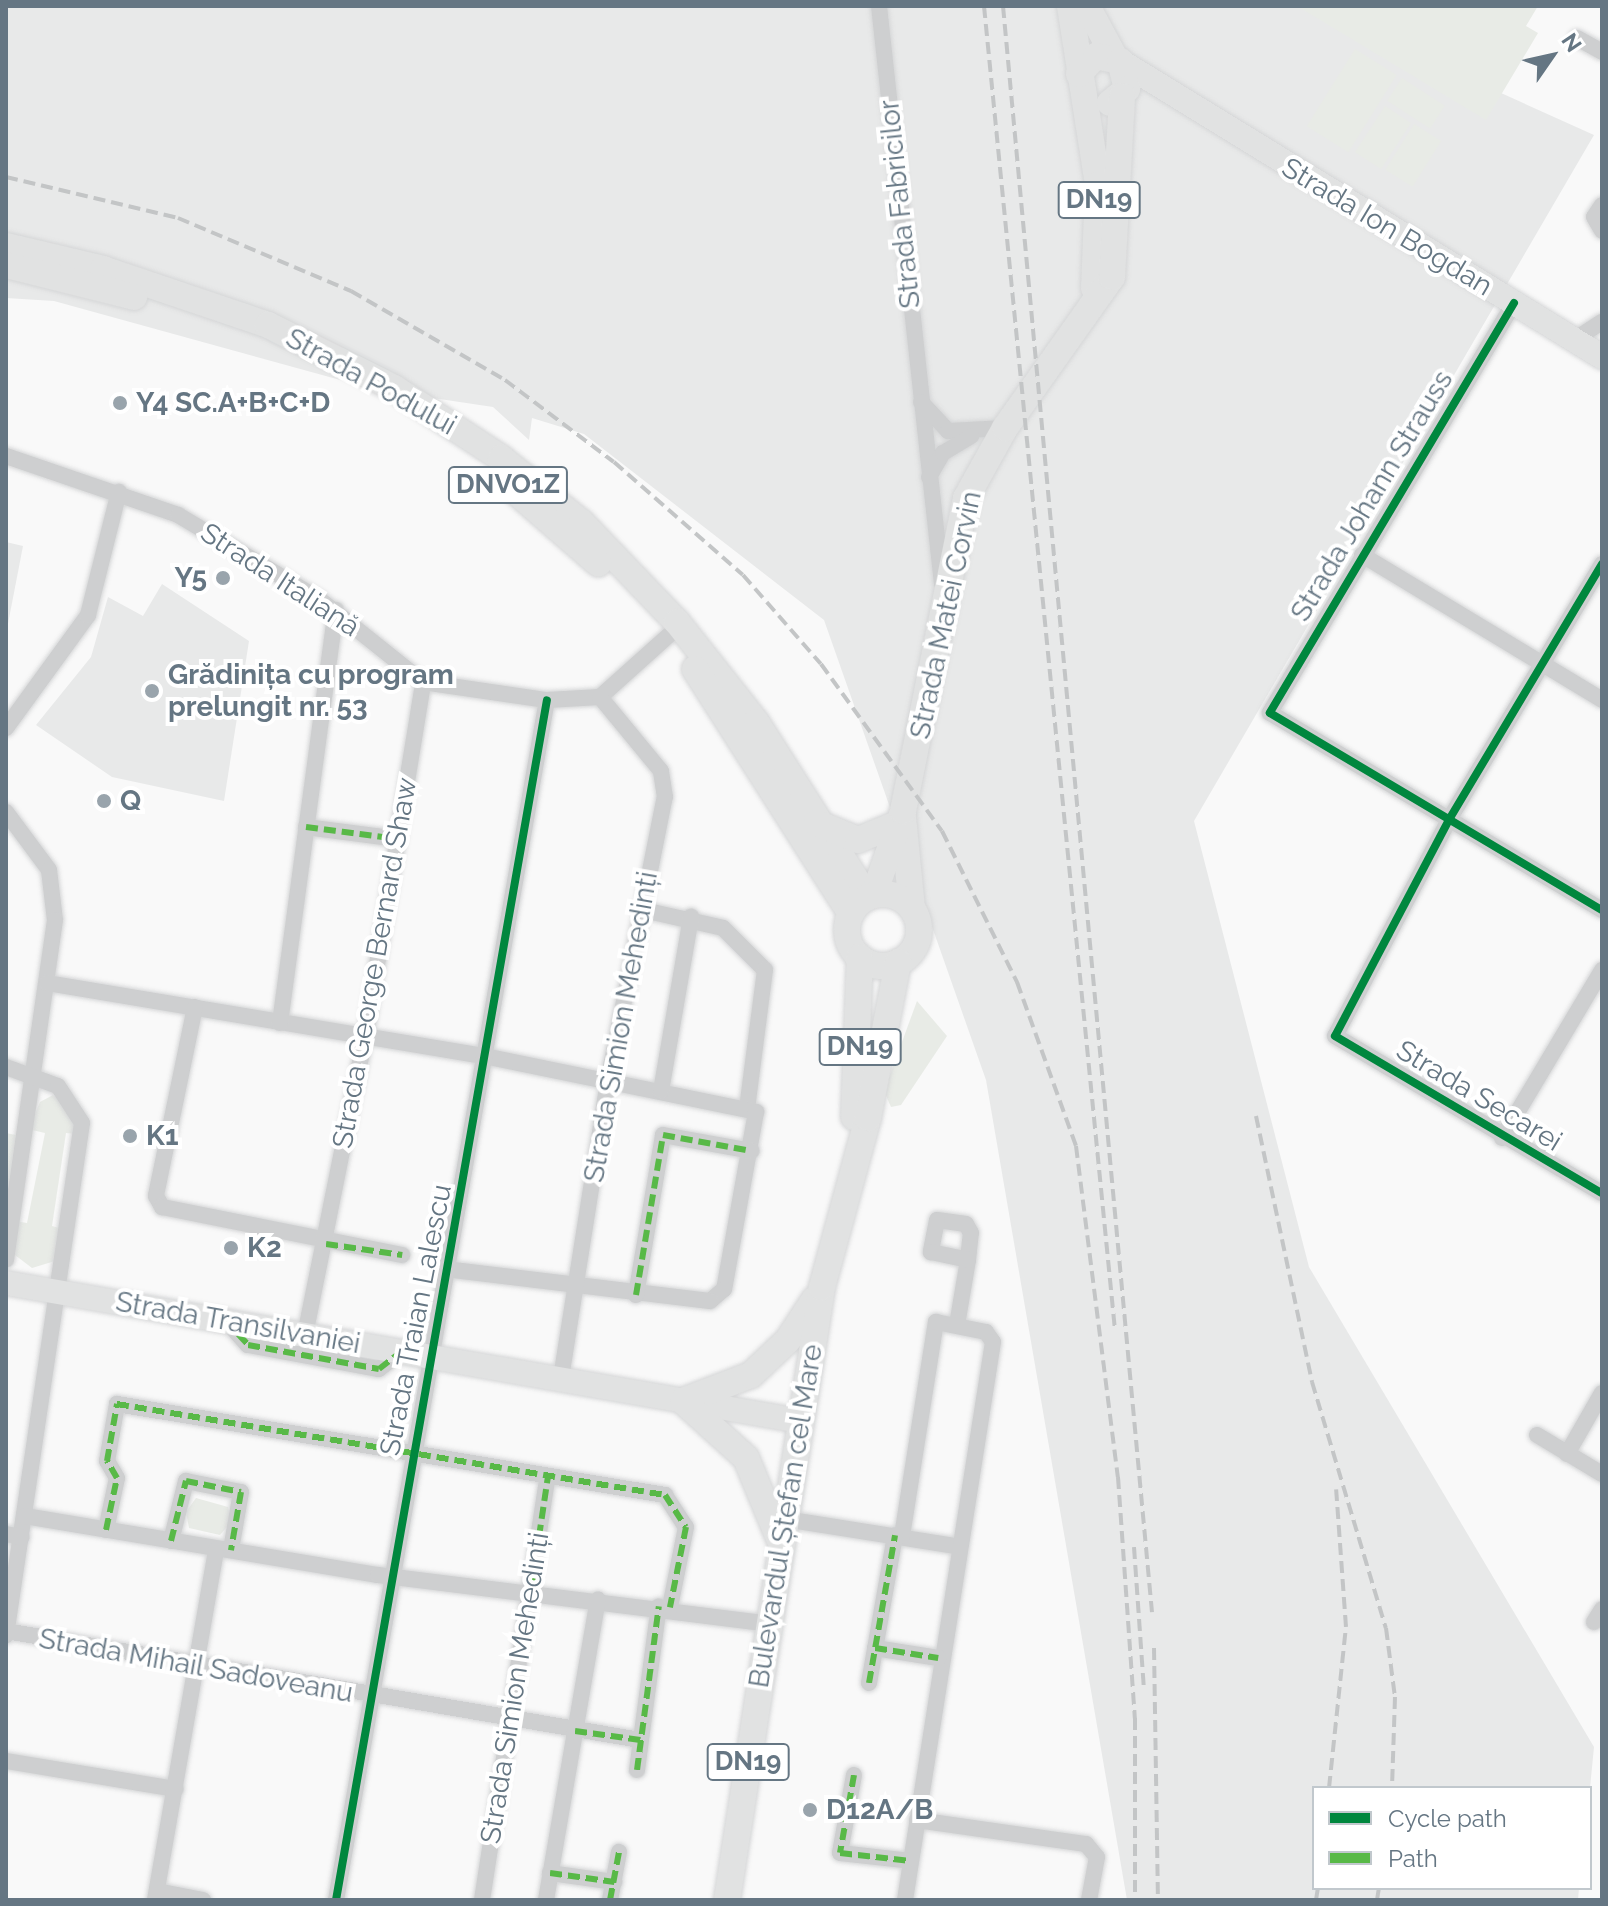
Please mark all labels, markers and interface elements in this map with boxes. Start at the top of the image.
north arrow [1512,16,1592,96]
text: N [1556,28,1587,57]
street label: Strada Fabricilor [872,98,928,310]
street label: Strada Ion Bogdan [1276,151,1498,303]
road number: DN19 [1057,178,1141,222]
street label: Strada Podului [280,321,462,443]
street label: Strada Johann Strauss [1284,364,1460,628]
place label: Y4 SC.A+B+C+D [136,386,330,420]
marker: Y4 SC.A+B+C+D [111,394,129,412]
road number: DNVO1Z [446,463,570,507]
street label: Strada Matei Corvin [903,488,989,742]
street label: Strada Italiană [194,516,366,644]
place label: Y5 [174,561,207,595]
marker: Y5 [214,569,232,587]
place label: Grădinița cu program prelungit nr. 53 [168,658,454,724]
marker: Grădinița cu program prelungit nr. 53 [143,682,161,700]
street label: Strada George Bernard Shaw [326,775,424,1151]
place label: Q [120,784,141,818]
marker: Q [95,792,113,810]
street label: Strada Simion Mehedinți [577,869,665,1185]
road number: DN19 [818,1025,902,1069]
street label: Strada Secarei [1390,1033,1568,1159]
place label: K1 [146,1119,179,1153]
marker: K1 [121,1127,139,1145]
street label: Strada Traian Lalescu [373,1181,459,1459]
place label: K2 [247,1231,282,1265]
marker: K2 [222,1239,240,1257]
street label: Strada Transilvaniei [113,1285,363,1361]
street label: Bulevardul Ștefan cel Mare [742,1341,830,1691]
street label: Strada Simion Mehedinți [474,1530,556,1846]
street label: Strada Mihail Sadoveanu [36,1622,356,1710]
road number: DN19 [706,1740,790,1784]
legend [1312,1786,1592,1890]
place label: D12A/B [826,1793,933,1827]
marker: D12A/B [801,1801,819,1819]
text: Cycle path [1388,1804,1507,1833]
text: Path [1388,1844,1438,1873]

